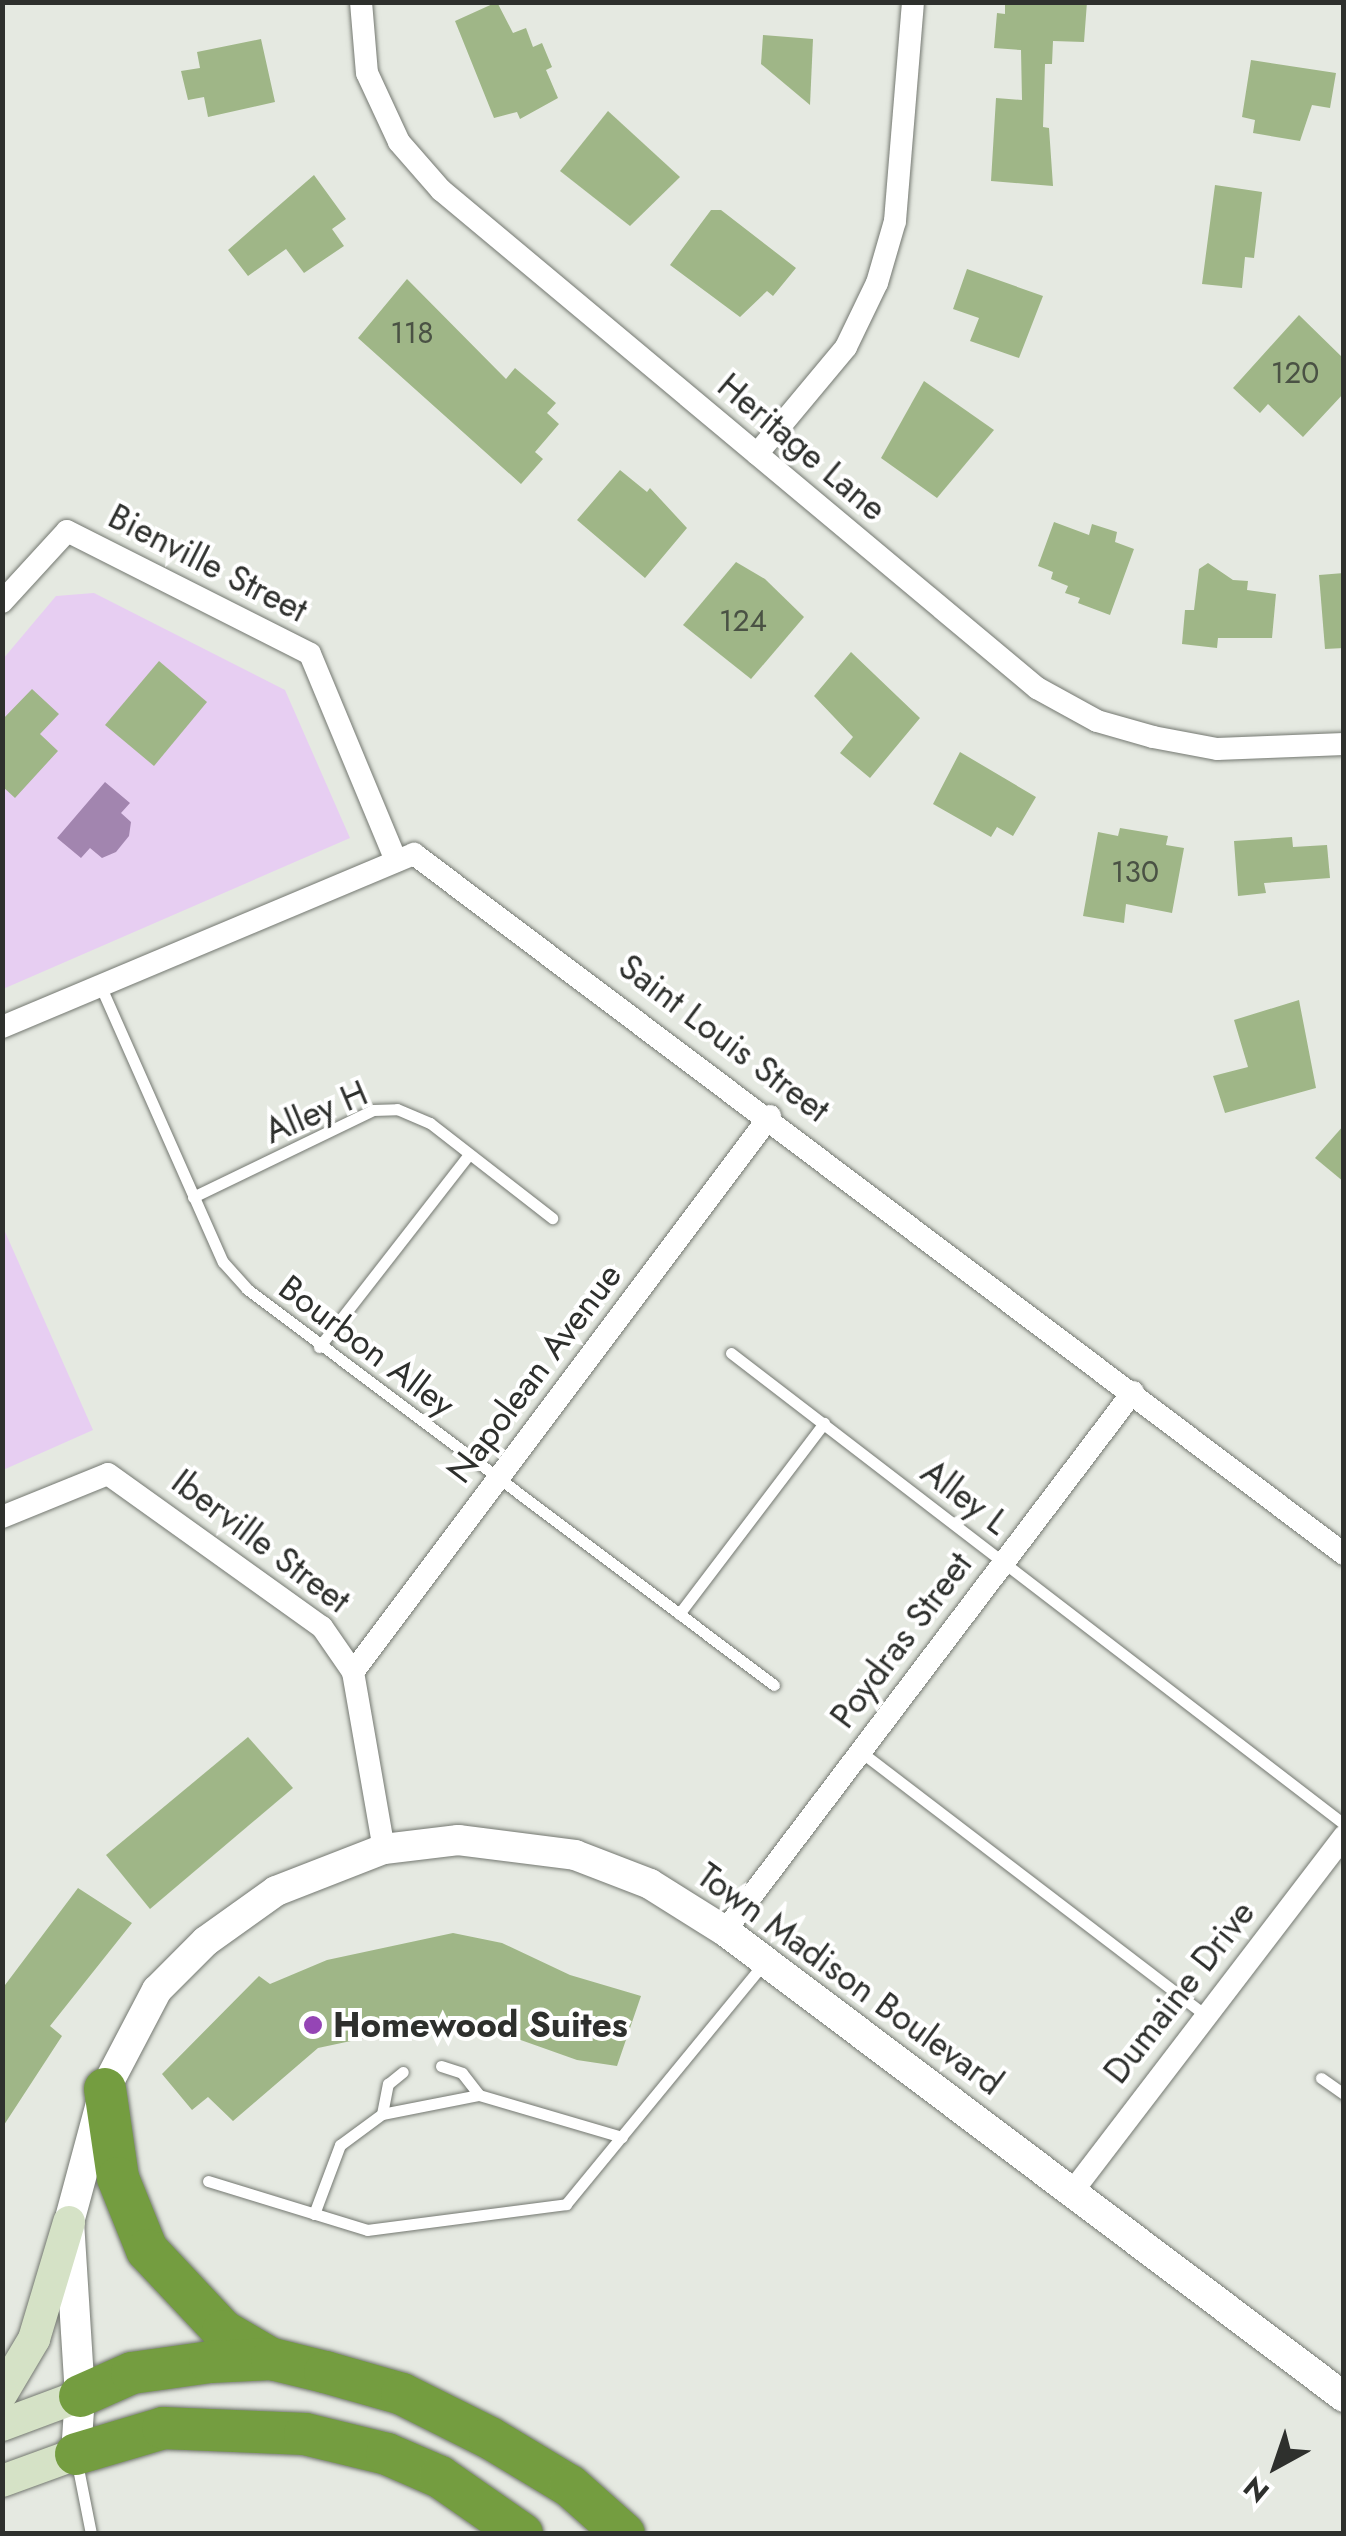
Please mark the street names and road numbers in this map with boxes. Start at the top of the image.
street label: Heritage Lane [709,364,895,530]
street label: Bienville Street [102,495,314,631]
street label: Saint Louis Street [610,945,838,1131]
street label: Alley H [258,1072,374,1152]
street label: Napolean Avenue [438,1255,630,1491]
street label: Bourbon Alley [271,1266,463,1426]
street label: Alley L [913,1451,1017,1543]
street label: Iberville Street [164,1460,358,1622]
street label: Poydras Street [821,1544,981,1736]
street label: Town Madison Boulevard [689,1854,1011,2104]
street label: Dumaine Drive [1095,1892,1263,2092]

